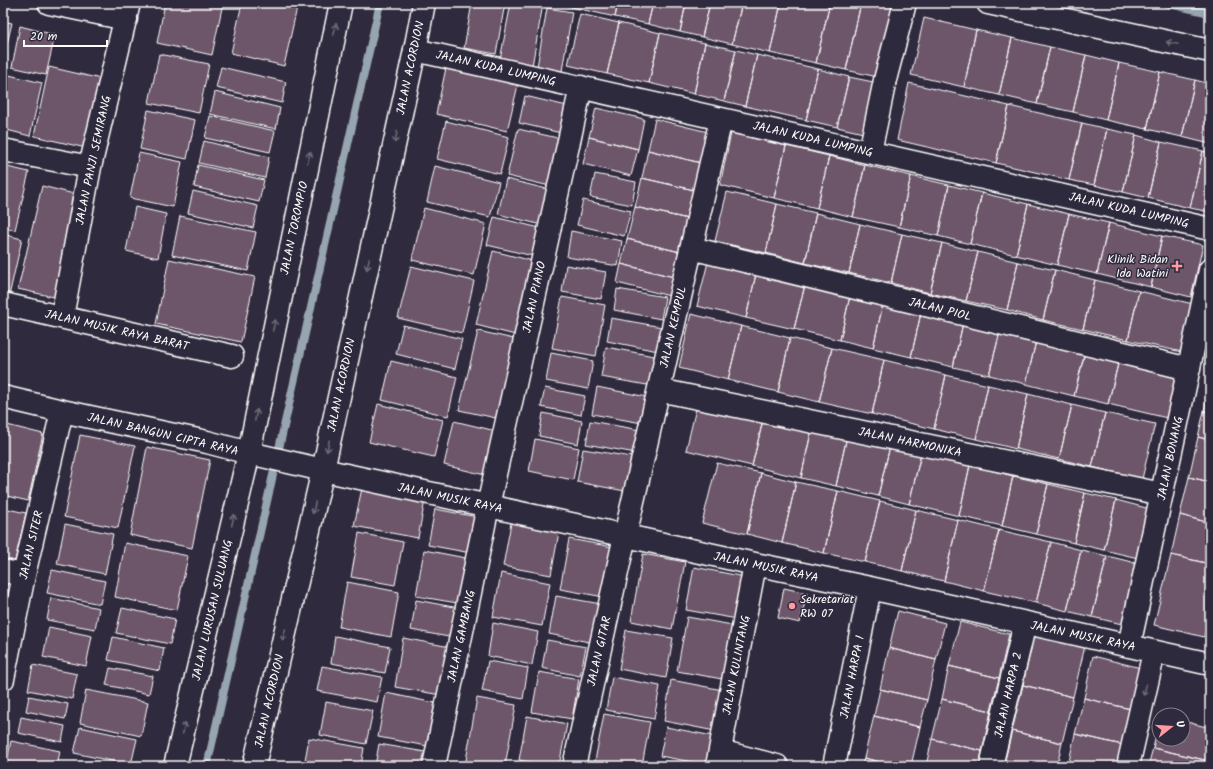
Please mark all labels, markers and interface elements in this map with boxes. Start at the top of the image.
street label: JALAN ACORDION [391,19,430,117]
scale bar [24,22,107,48]
one-way arrow [332,23,340,36]
text: 20 m [30,27,58,46]
one-way arrow [1166,39,1179,47]
street label: JALAN KUDA LUMPING [434,45,558,92]
street label: JALAN PANJI SEMIRANG [70,94,117,227]
street label: JALAN KUDA LUMPING [751,116,875,163]
one-way arrow [391,130,399,143]
one-way arrow [305,150,313,163]
street label: JALAN TOROMPIO [275,179,314,276]
street label: JALAN KUDA LUMPING [1067,187,1191,234]
place label: Klinik Bidan Ida Watini [1107,250,1169,283]
one-way arrow [363,257,371,270]
street label: JALAN PIANO [518,259,551,335]
marker: Klinik Bidan Ida Watini [1171,260,1183,272]
street label: JALAN KEMPUL [655,284,692,370]
street label: JALAN PIOL [907,293,973,326]
street label: JALAN MUSIK RAYA BARAT [43,305,192,357]
one-way arrow [271,319,279,332]
street label: JALAN ACORDION [322,336,361,434]
street label: JALAN BANGUN CIPTA RAYA [85,408,240,461]
one-way arrow [253,409,261,422]
street label: JALAN BONANG [1152,414,1189,502]
street label: JALAN HARMONIKA [857,422,963,463]
one-way arrow [323,439,331,452]
street label: JALAN MUSIK RAYA [396,478,504,519]
one-way arrow [309,501,317,514]
street label: JALAN SITER [14,509,49,581]
one-way arrow [230,514,237,527]
street label: JALAN LURUSAN SULUANG [187,538,238,683]
street label: JALAN MUSIK RAYA [712,547,820,588]
street label: JALAN GAMBANG [442,588,481,684]
place label: Sekretariat RW 07 [800,590,855,623]
marker: Sekretariat RW 07 [787,601,797,611]
street label: JALAN KULINTANG [717,613,756,717]
street label: JALAN GITAR [582,614,617,688]
street label: JALAN MUSIK RAYA [1029,616,1137,657]
one-way arrow [280,628,288,641]
street label: JALAN HARPA 1 [835,634,870,720]
street label: JALAN HARPA 2 [989,650,1028,740]
street label: JALAN ACORDION [249,652,289,750]
one-way arrow [1141,683,1149,696]
north arrow [1151,707,1191,747]
text: U [1170,719,1189,731]
one-way arrow [180,722,188,735]

